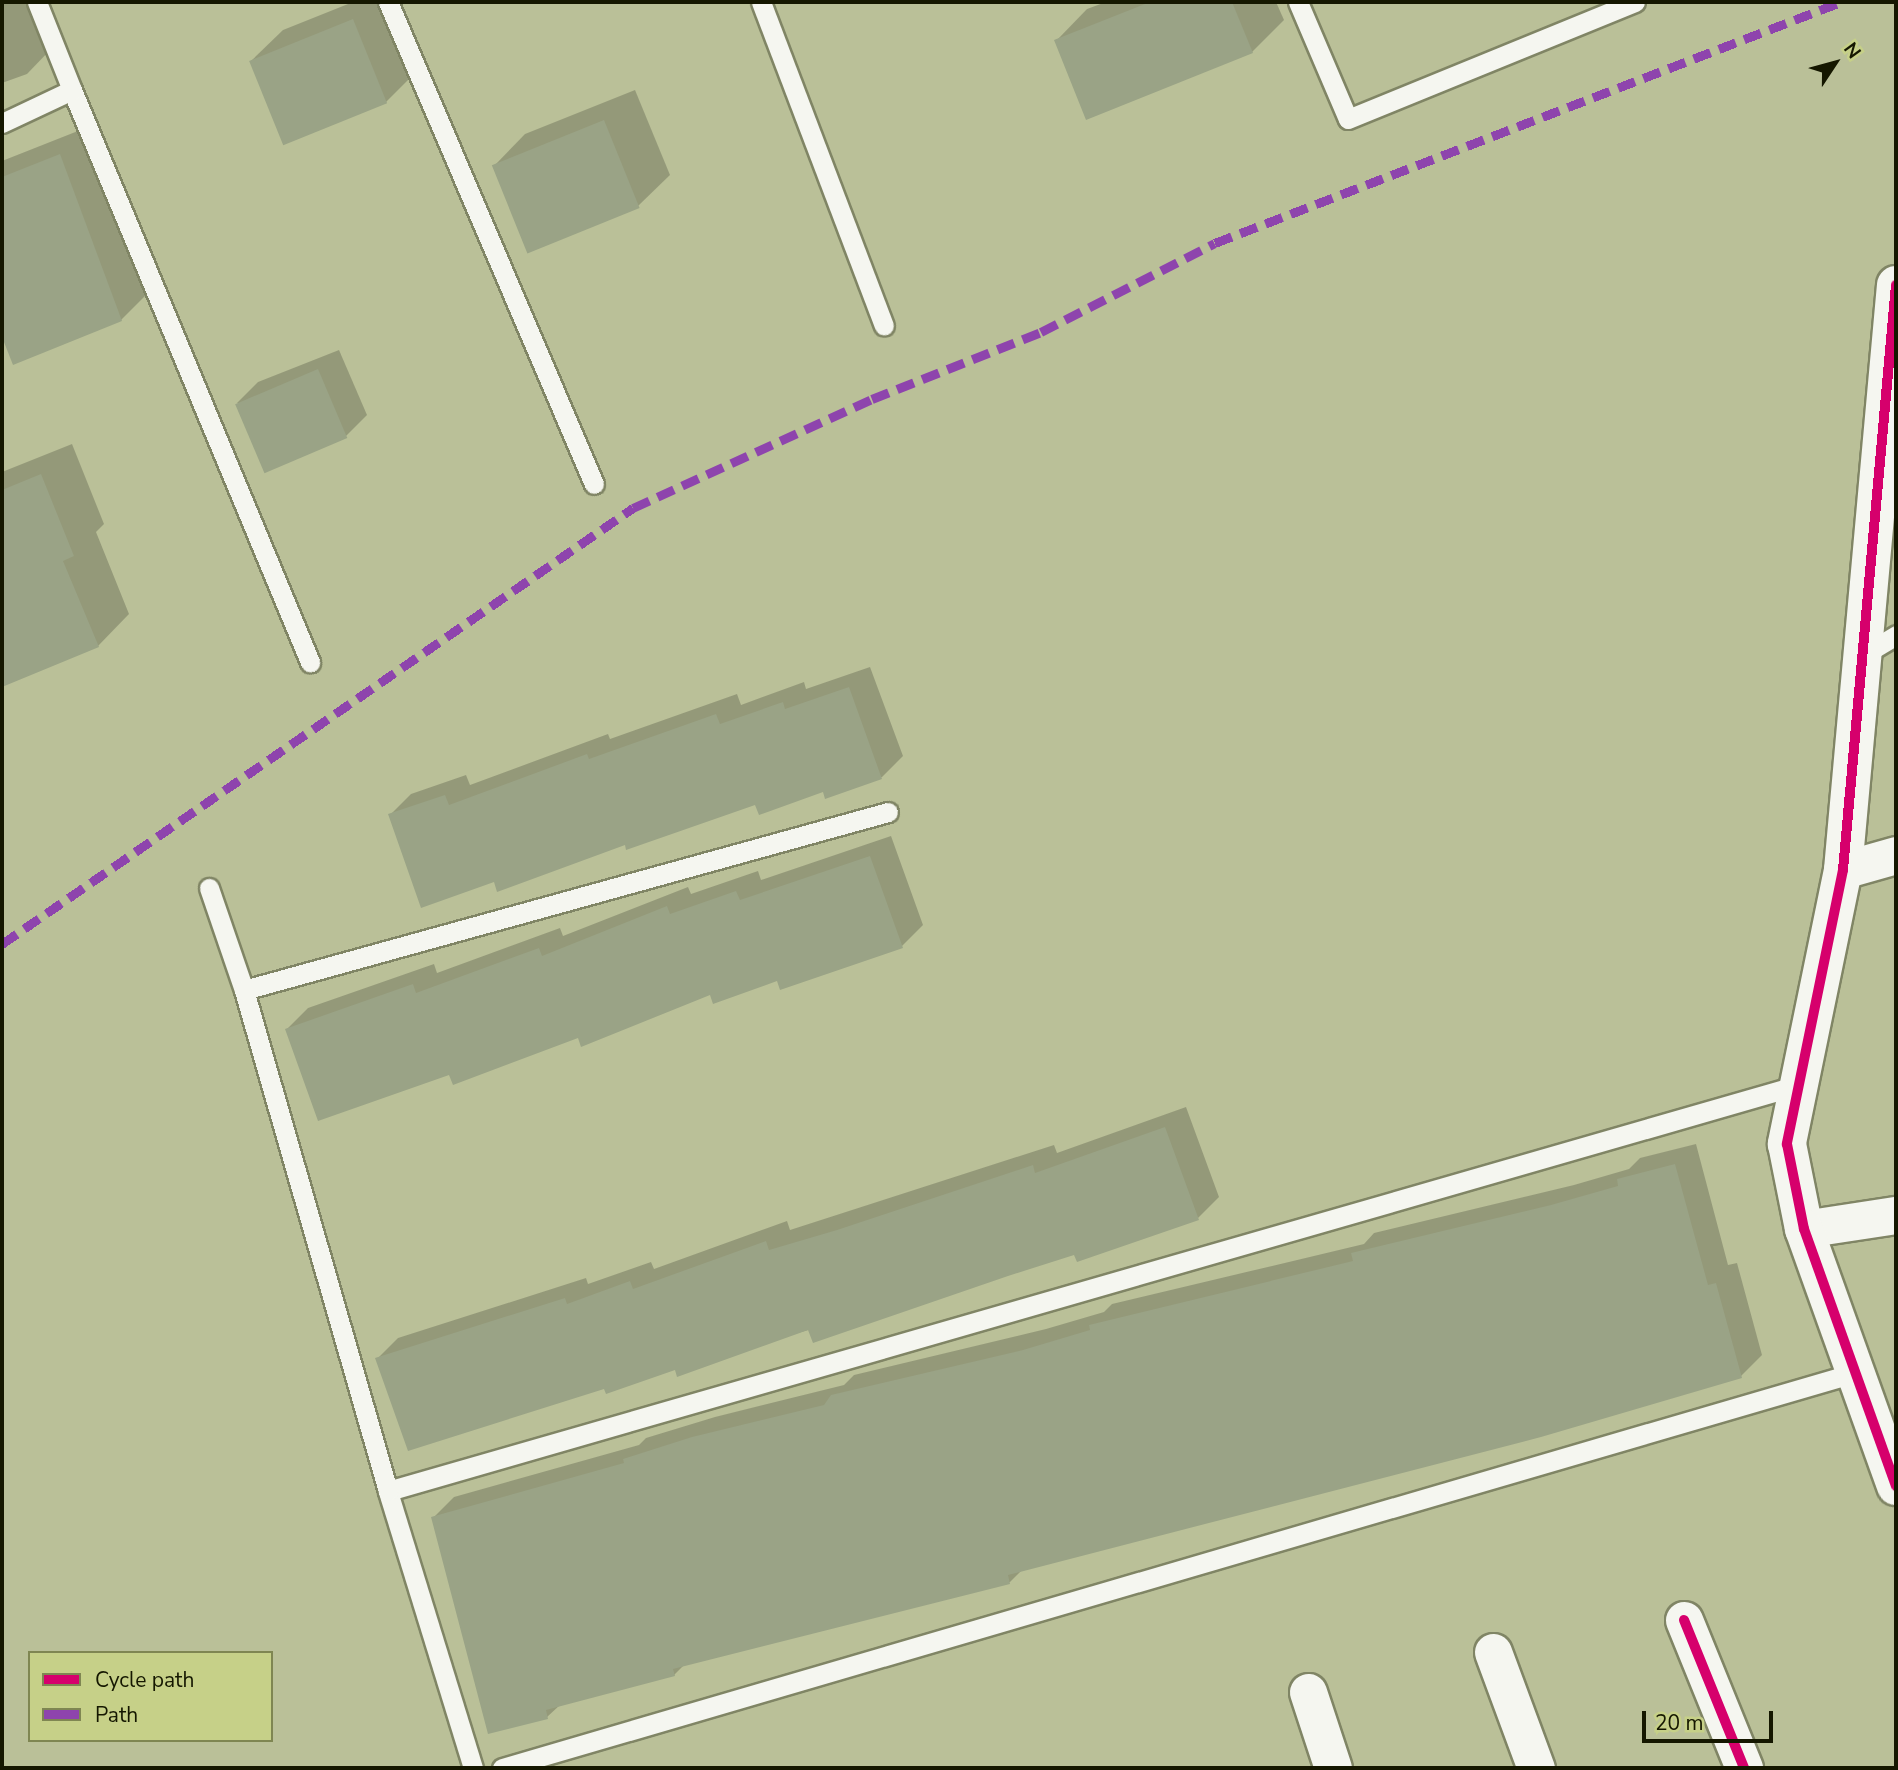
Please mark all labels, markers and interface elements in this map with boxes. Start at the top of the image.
north arrow [1800,28,1870,98]
text: N [1837,37,1867,64]
legend [28,1651,273,1742]
text: Cycle path [95,1666,194,1694]
scale bar [1646,1696,1777,1740]
text: Path [95,1701,138,1729]
text: 20 m [1655,1709,1704,1737]

